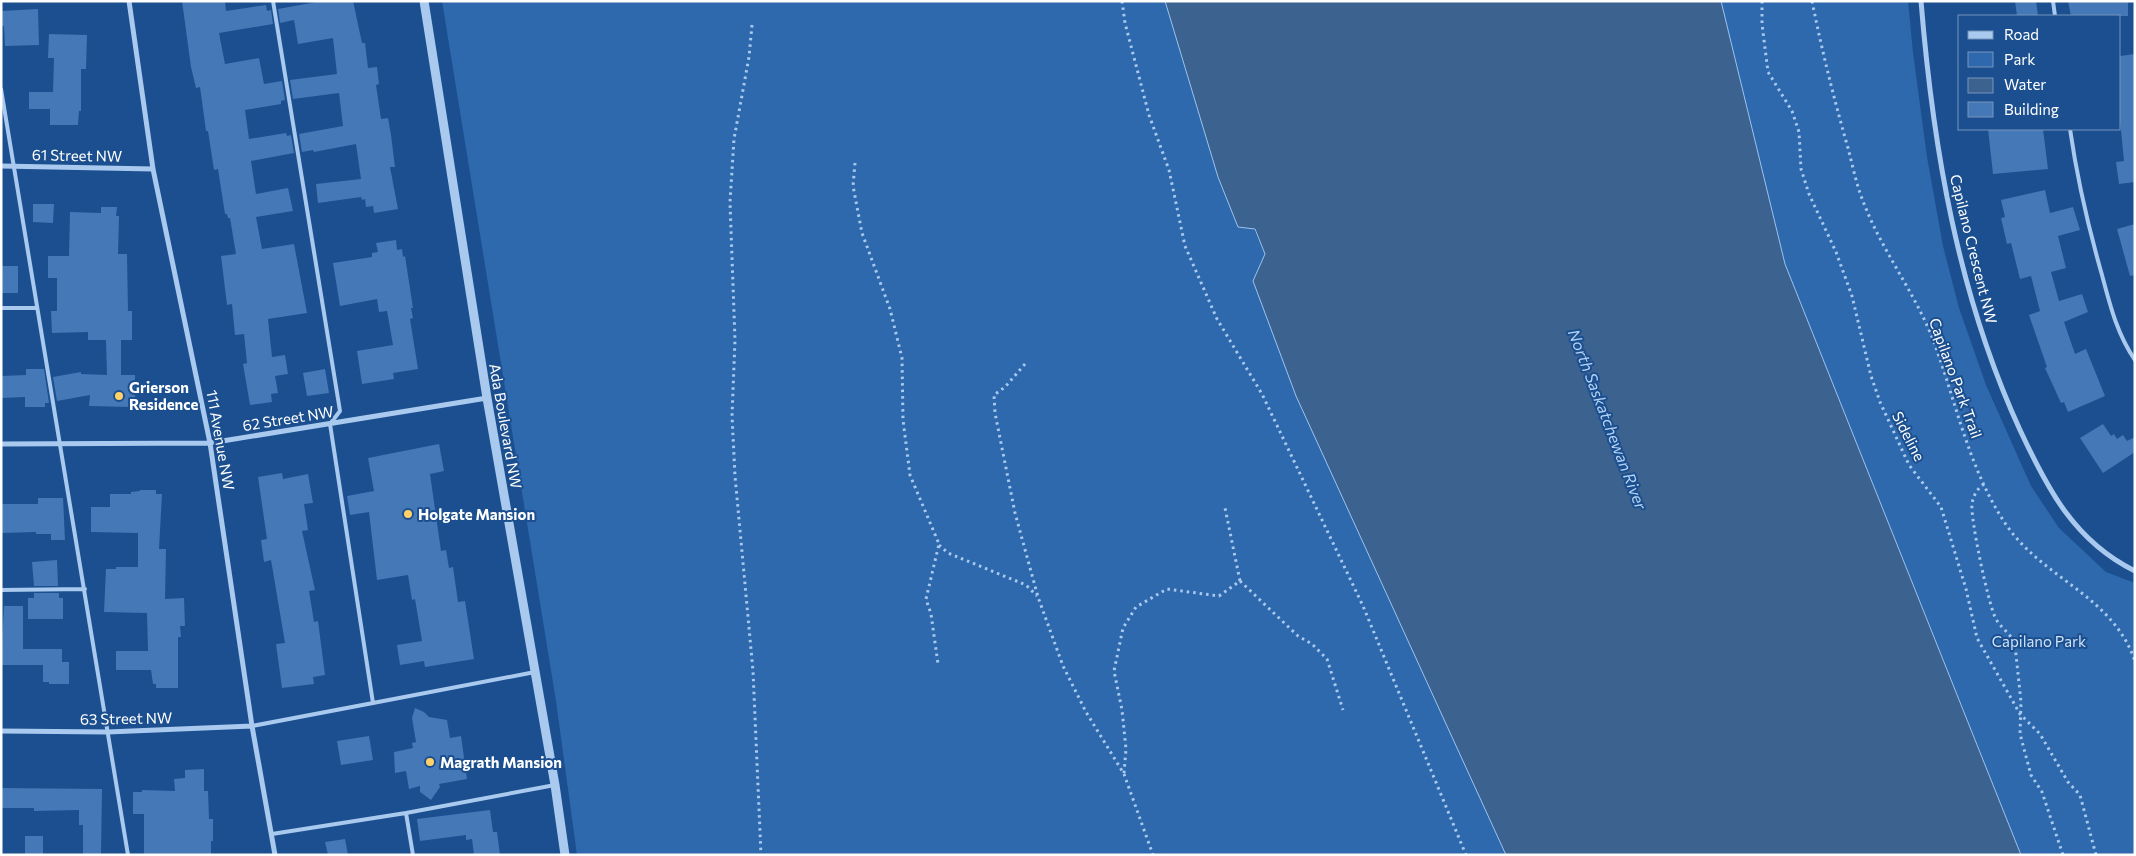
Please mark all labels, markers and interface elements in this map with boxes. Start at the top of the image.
legend [1958,15,2121,130]
text: Road [2004,25,2039,43]
text: Park [2004,50,2035,68]
text: Water [2004,75,2046,93]
text: Building [2004,100,2059,118]
street label: 61 Street NW [32,145,122,165]
street label: Capilano Crescent NW [1947,172,2001,326]
street label: Capilano Park Trail [1926,315,1986,441]
water label: North Saskatchewan River [1565,326,1651,512]
street label: Ada Boulevard NW [486,362,526,490]
place label: Grierson Residence [129,378,199,413]
street label: 111 Avenue NW [203,388,239,492]
marker: Grierson Residence [113,390,125,402]
street label: 62 Street NW [241,402,335,434]
street label: Sideline [1889,408,1929,464]
place label: Holgate Mansion [418,505,535,523]
marker: Holgate Mansion [402,508,414,520]
park label: Capilano Park [1992,632,2086,650]
street label: 63 Street NW [80,708,172,728]
place label: Magrath Mansion [440,753,562,771]
marker: Magrath Mansion [424,756,436,768]

